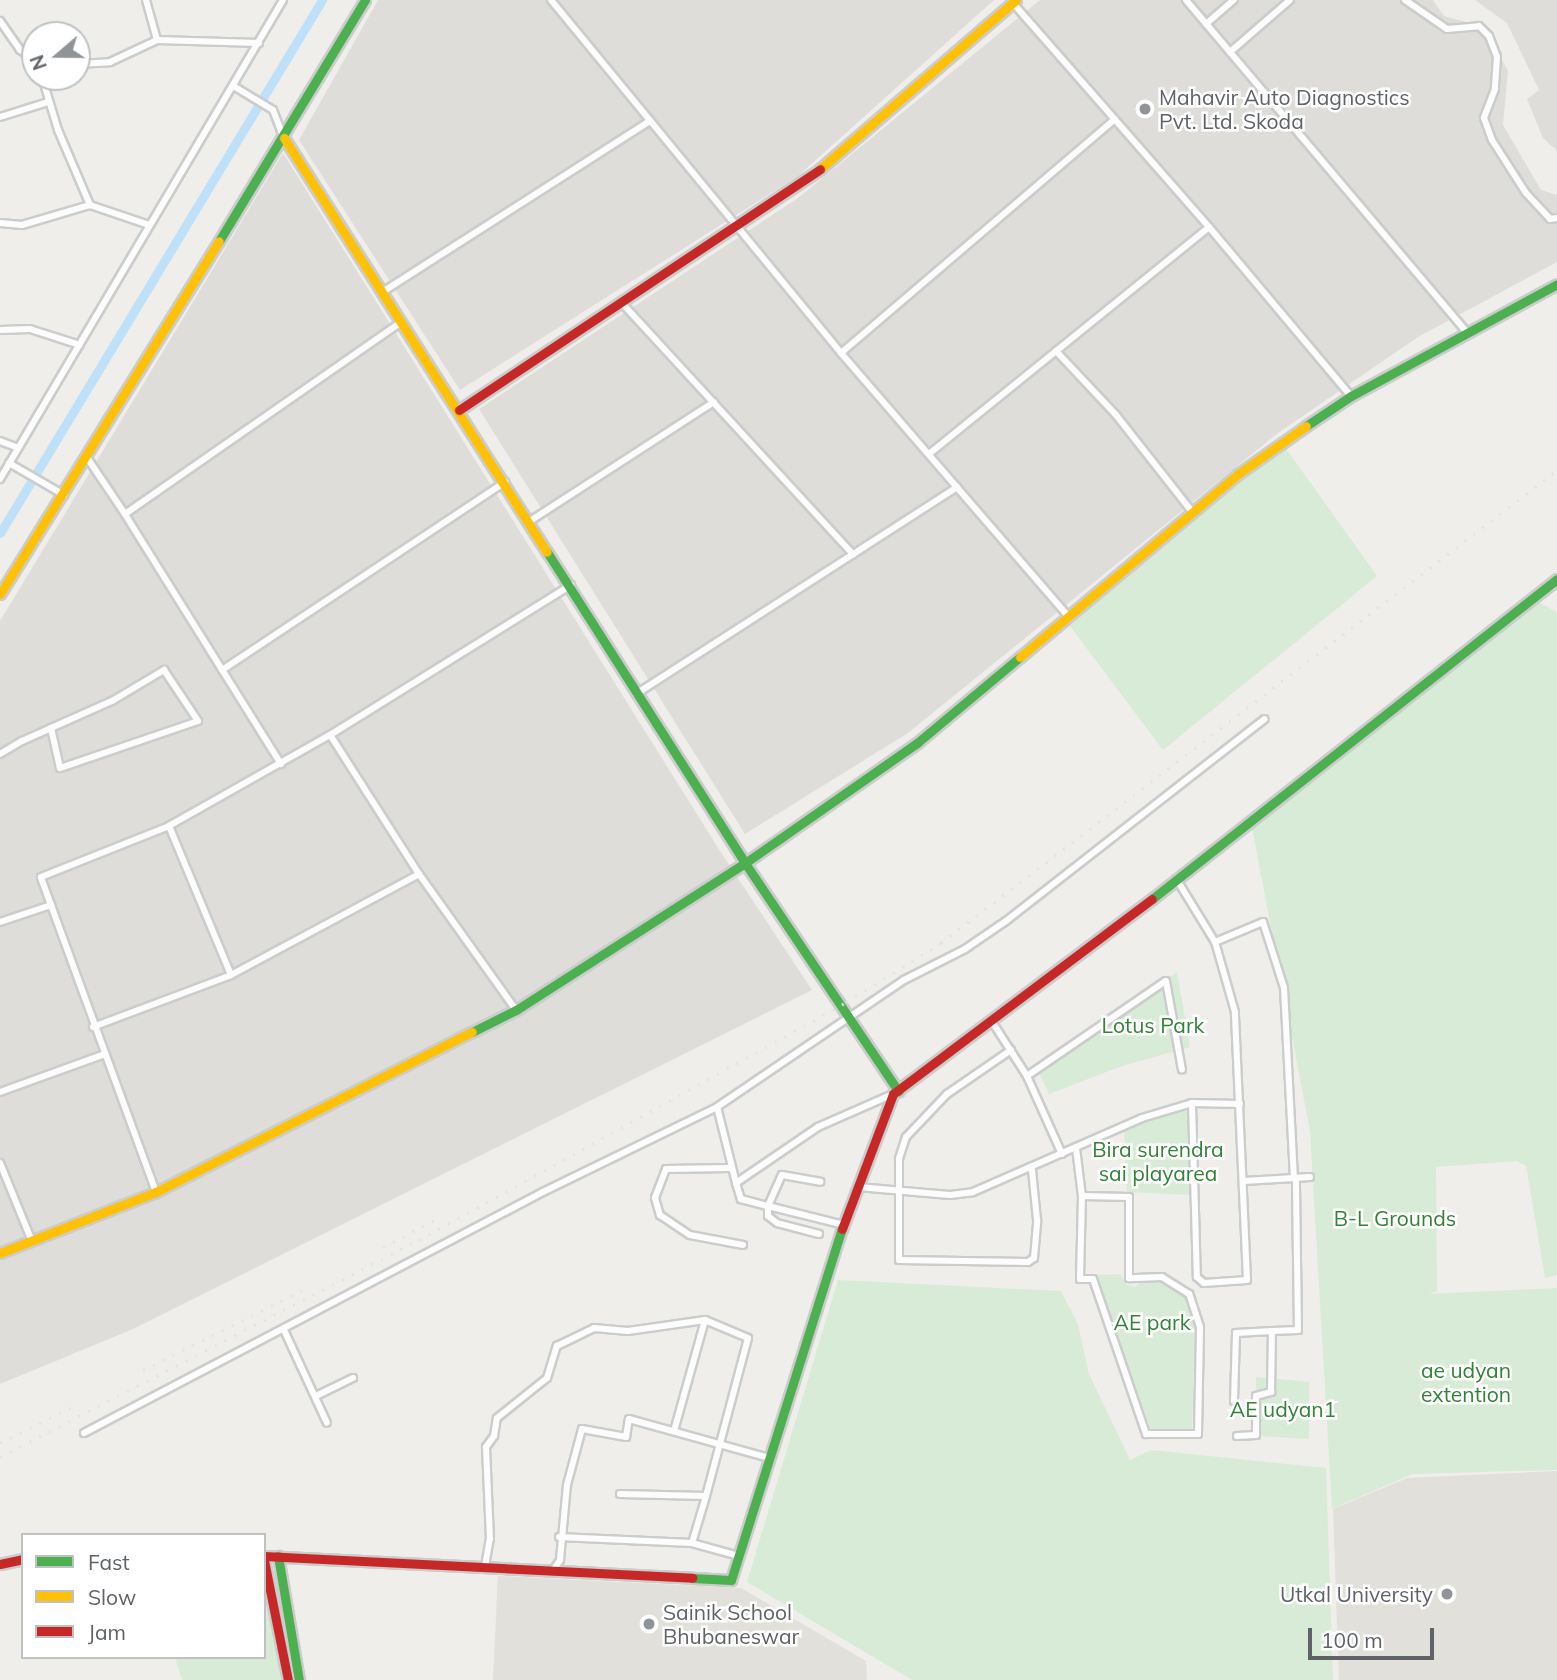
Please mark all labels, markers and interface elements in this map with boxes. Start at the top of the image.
north arrow [21,21,91,91]
text: N [24,52,52,73]
place label: Mahavir Auto Diagnostics Pvt. Ltd. Skoda [1159,84,1410,134]
marker: Mahavir Auto Diagnostics Pvt. Ltd. Skoda [1137,101,1153,117]
park label: Lotus Park [1102,1012,1204,1038]
park label: Bira surendra sai playarea [1092,1136,1224,1186]
park label: B-L Grounds [1334,1205,1456,1231]
park label: AE park [1114,1309,1190,1335]
park label: ae udyan extention [1421,1357,1511,1407]
park label: AE udyan1 [1230,1396,1336,1422]
legend [21,1533,266,1659]
text: Fast [88,1549,130,1575]
place label: Utkal University [1280,1581,1433,1607]
text: Slow [88,1584,136,1610]
marker: Utkal University [1439,1586,1455,1602]
place label: Sainik School Bhubaneswar [663,1599,799,1649]
scale bar [1312,1614,1438,1658]
marker: Sainik School Bhubaneswar [641,1616,657,1632]
text: Jam [88,1619,126,1645]
text: 100 m [1321,1627,1383,1653]

